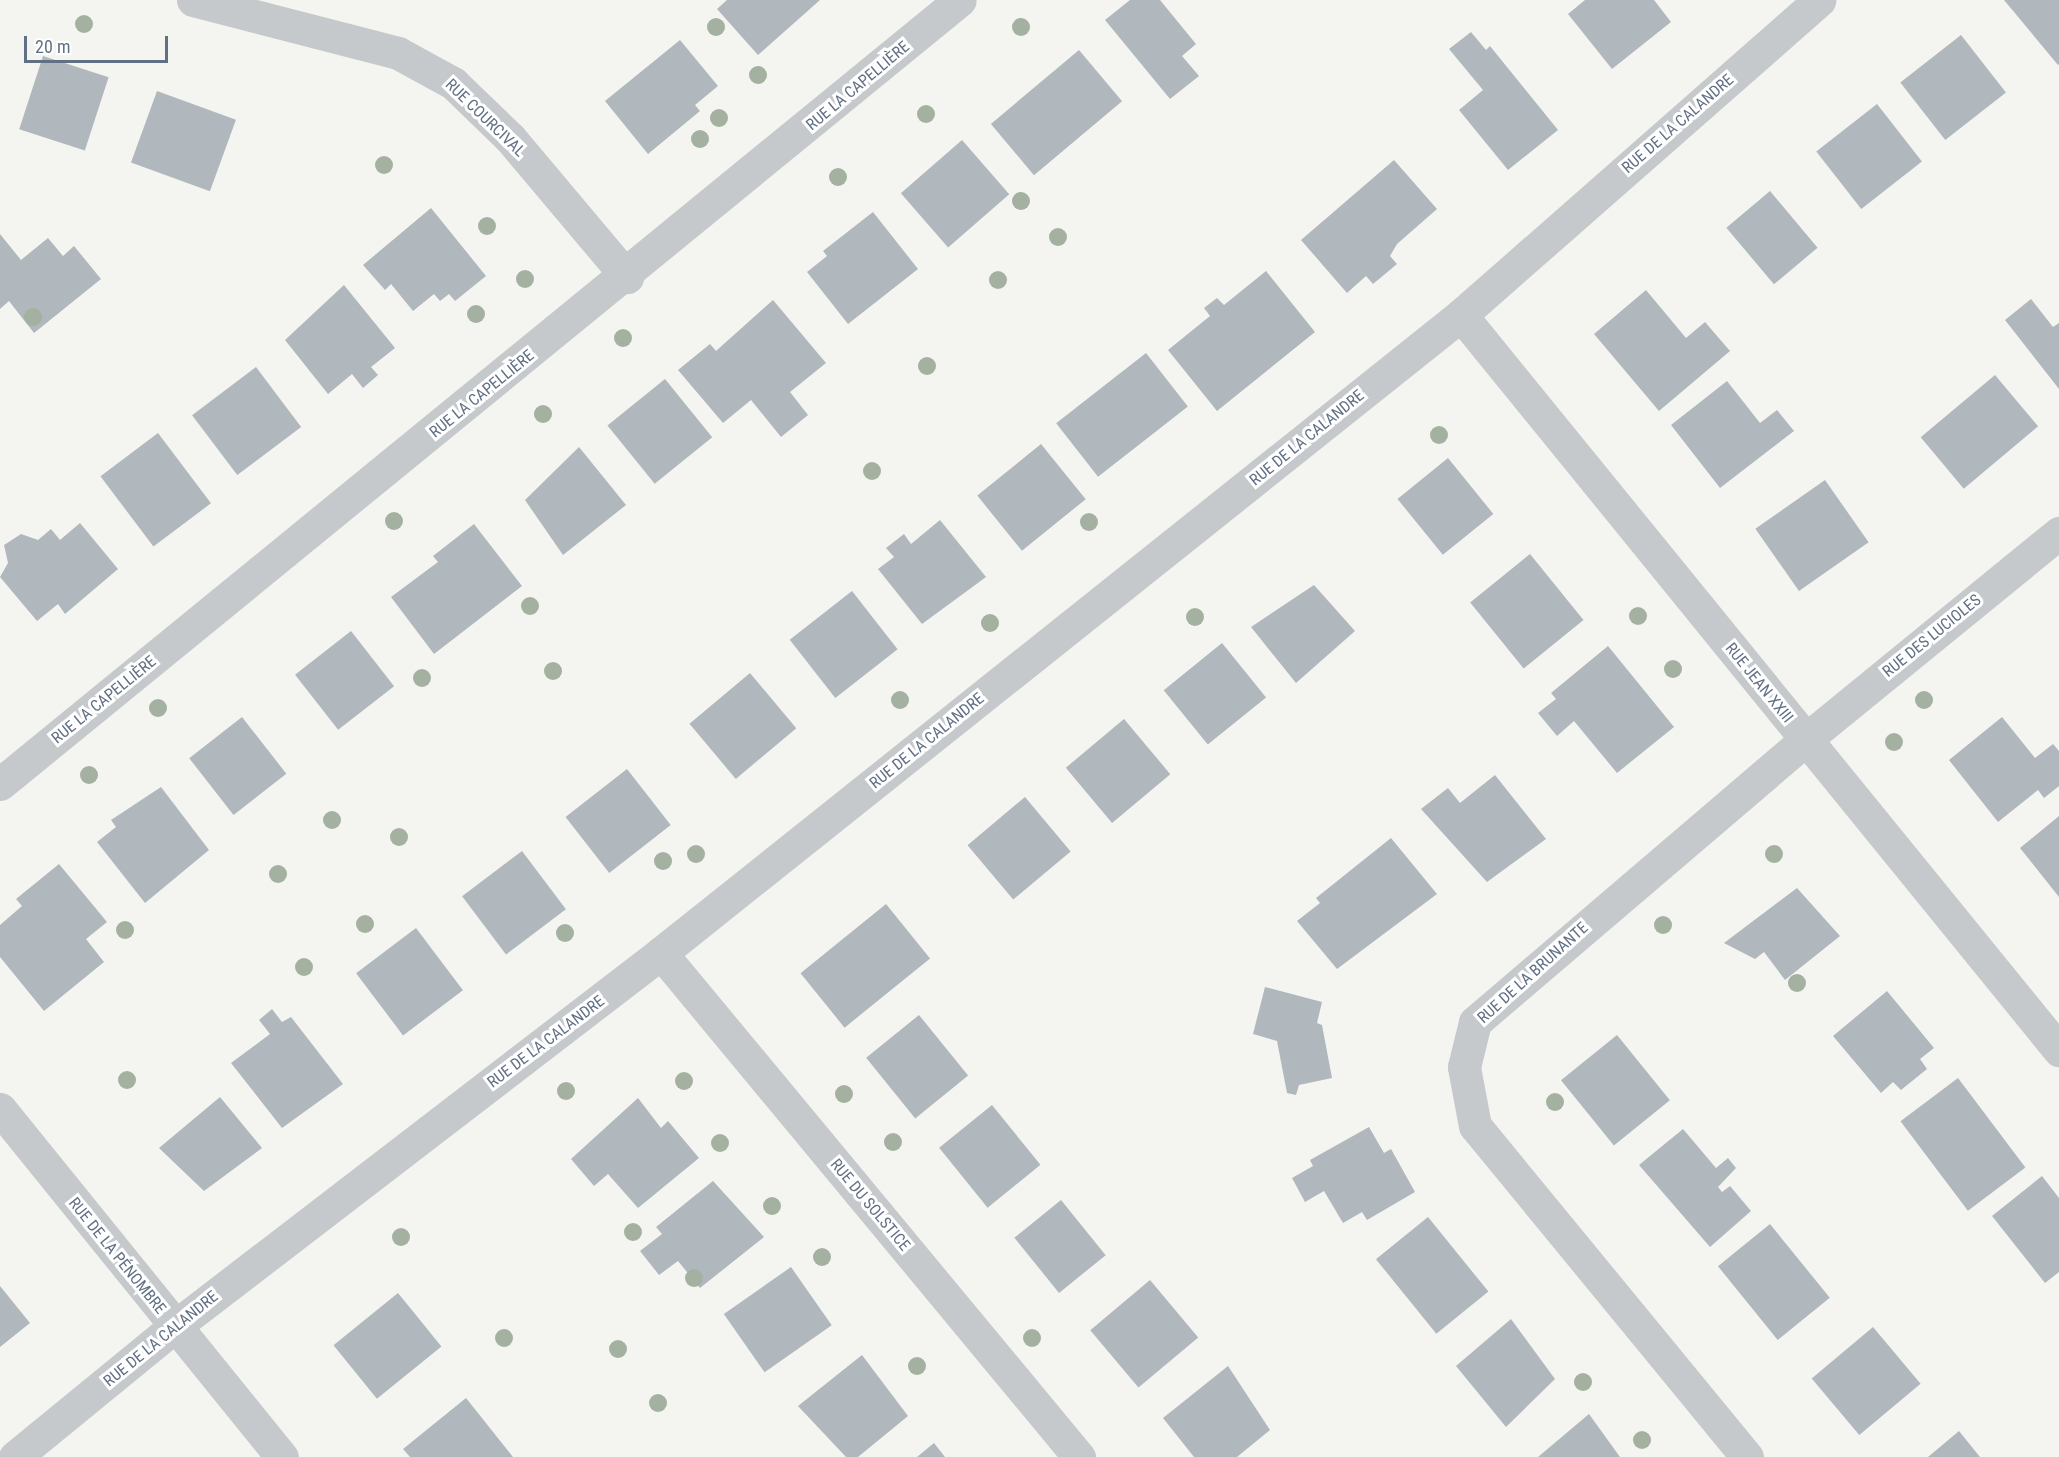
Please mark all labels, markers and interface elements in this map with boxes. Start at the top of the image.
scale bar [27,24,171,62]
text: 20 m [35,36,70,57]
street label: RUE LA CAPELLIÈRE [803,37,913,135]
street label: RUE DE LA CALANDRE [1618,70,1738,178]
street label: RUE COURCIVAL [441,75,529,161]
street label: RUE LA CAPELLIÈRE [426,346,538,442]
street label: RUE DE LA CALANDRE [1246,386,1368,490]
street label: RUE DES LUCIOLES [1879,591,1985,681]
street label: RUE JEAN XXIII [1721,639,1797,727]
street label: RUE LA CAPELLIÈRE [48,652,160,748]
street label: RUE DE LA CALANDRE [866,689,988,793]
street label: RUE DE LA BRUNANTE [1474,918,1592,1028]
street label: RUE DE LA CALANDRE [484,992,608,1092]
street label: RUE DU SOLSTICE [826,1155,914,1255]
street label: RUE DE LA PÉNOMBRE [64,1194,170,1318]
street label: RUE DE LA CALANDRE [100,1287,222,1391]

